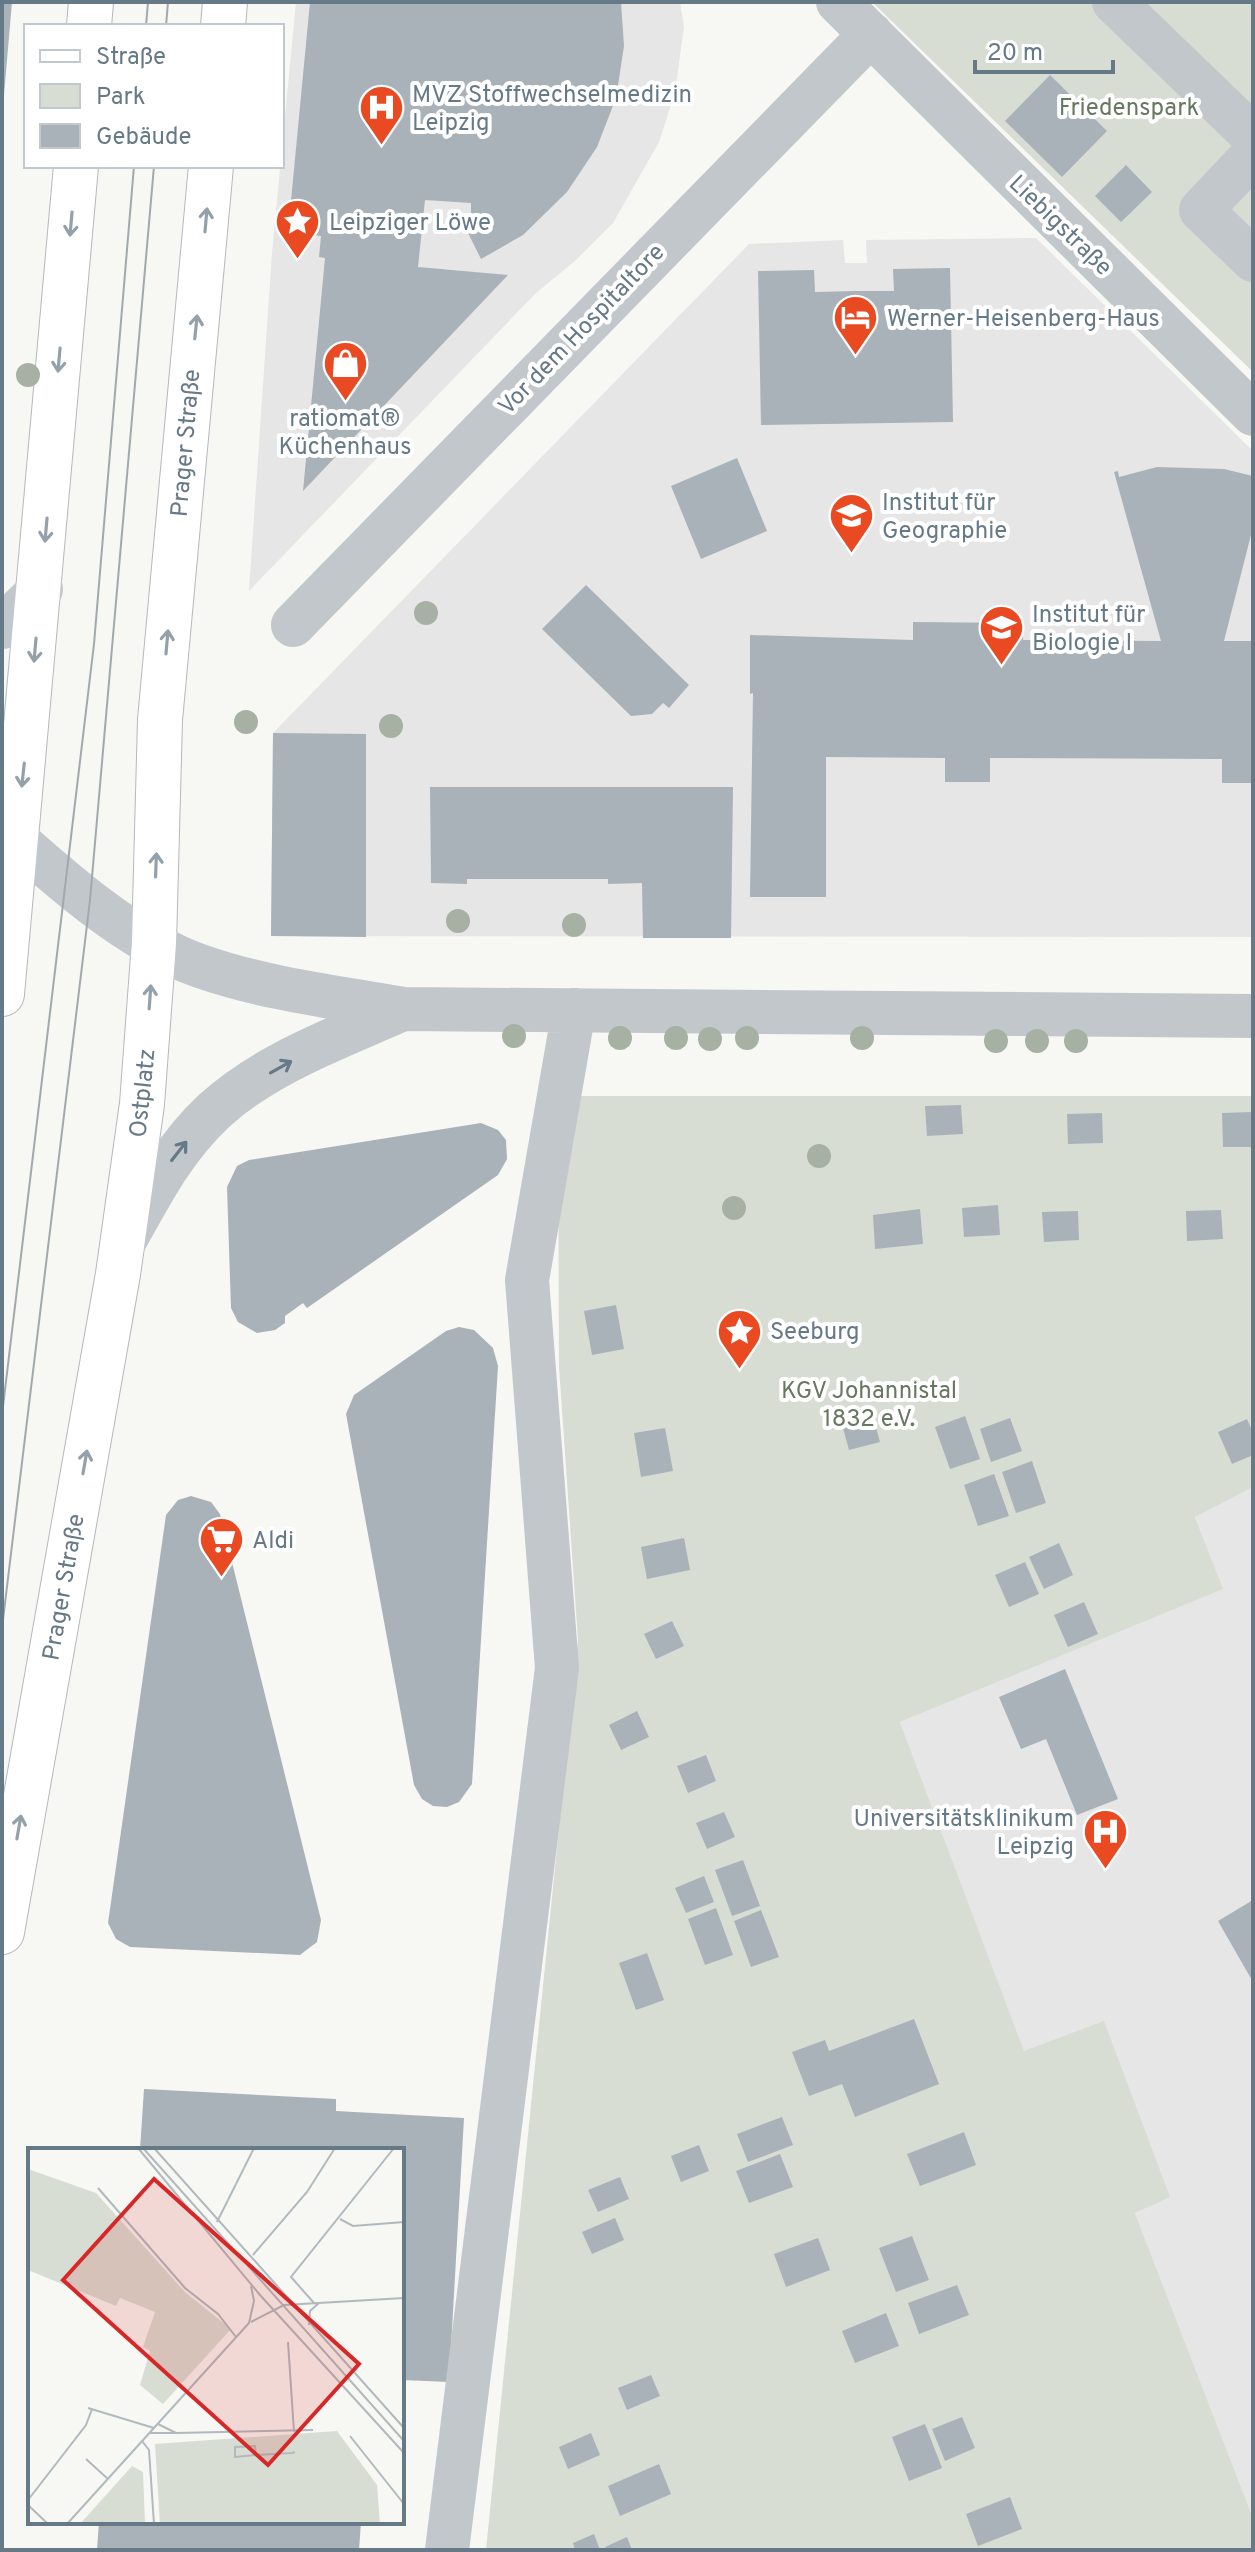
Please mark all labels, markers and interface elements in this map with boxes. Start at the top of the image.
legend [24,24,284,168]
scale bar [975,24,1113,74]
text: 20 m [987,39,1043,69]
text: Straße [96,43,166,73]
place label: MVZ Stoffwechselmedizin Leipzig [412,81,692,139]
text: Park [96,83,146,113]
hospital icon: MVZ Stoffwechselmedizin Leipzig [357,84,405,147]
park label: Friedenspark [1059,94,1199,124]
text: Gebäude [96,123,191,153]
street label: Liebigstraße [1002,170,1118,283]
place icon: Leipziger Löwe [274,198,322,261]
one-way arrow [199,208,214,234]
place label: Leipziger Löwe [329,209,491,239]
one-way arrow [64,210,79,237]
street label: Vor dem Hospitaltore [493,238,672,422]
hotel icon: Werner-Heisenberg-Haus [832,294,880,357]
place label: Werner-Heisenberg-Haus [887,305,1160,335]
one-way arrow [189,314,204,341]
shop icon: ratiomat® Küchenhaus [321,340,369,403]
one-way arrow [51,346,66,373]
street label: Prager Straße [166,368,208,518]
place label: ratiomat® Küchenhaus [279,405,411,463]
place label: Institut für Geographie [882,489,1007,547]
school or university icon: Institut für Geographie [827,492,875,555]
one-way arrow [38,516,53,543]
place label: Institut für Biologie I [1032,601,1146,659]
school or university icon: Institut für Biologie I [977,604,1025,667]
one-way arrow [160,629,175,656]
one-way arrow [28,636,43,663]
one-way arrow [15,761,30,788]
one-way arrow [148,852,163,879]
one-way arrow [143,984,158,1011]
street label: Ostplatz [124,1047,164,1139]
one-way arrow [269,1059,292,1075]
one-way arrow [170,1141,187,1162]
place icon: Seeburg [715,1307,763,1370]
place label: Seeburg [770,1318,860,1348]
park label: KGV Johannistal 1832 e.V. [781,1377,957,1435]
one-way arrow [78,1450,93,1475]
street label: Prager Straße [37,1512,93,1663]
supermarket icon: Aldi [197,1516,245,1579]
place label: Aldi [252,1527,294,1557]
place label: Universitätsklinikum Leipzig [853,1805,1074,1863]
hospital icon: Universitätsklinikum Leipzig [1081,1808,1129,1871]
one-way arrow [13,1815,28,1841]
inset map [28,2148,404,2524]

